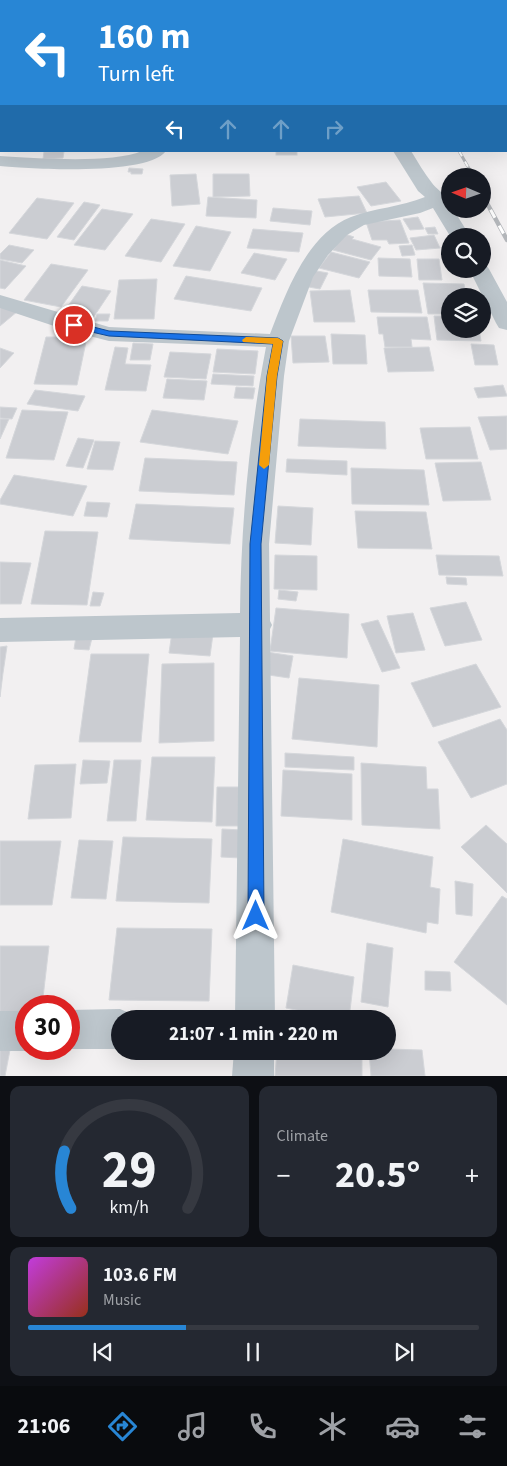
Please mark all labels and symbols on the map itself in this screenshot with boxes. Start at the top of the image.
north arrow [441,168,491,218]
pin [53,304,95,346]
position arrow [229,889,281,941]
speed limit sign: 30 [15,995,80,1060]

